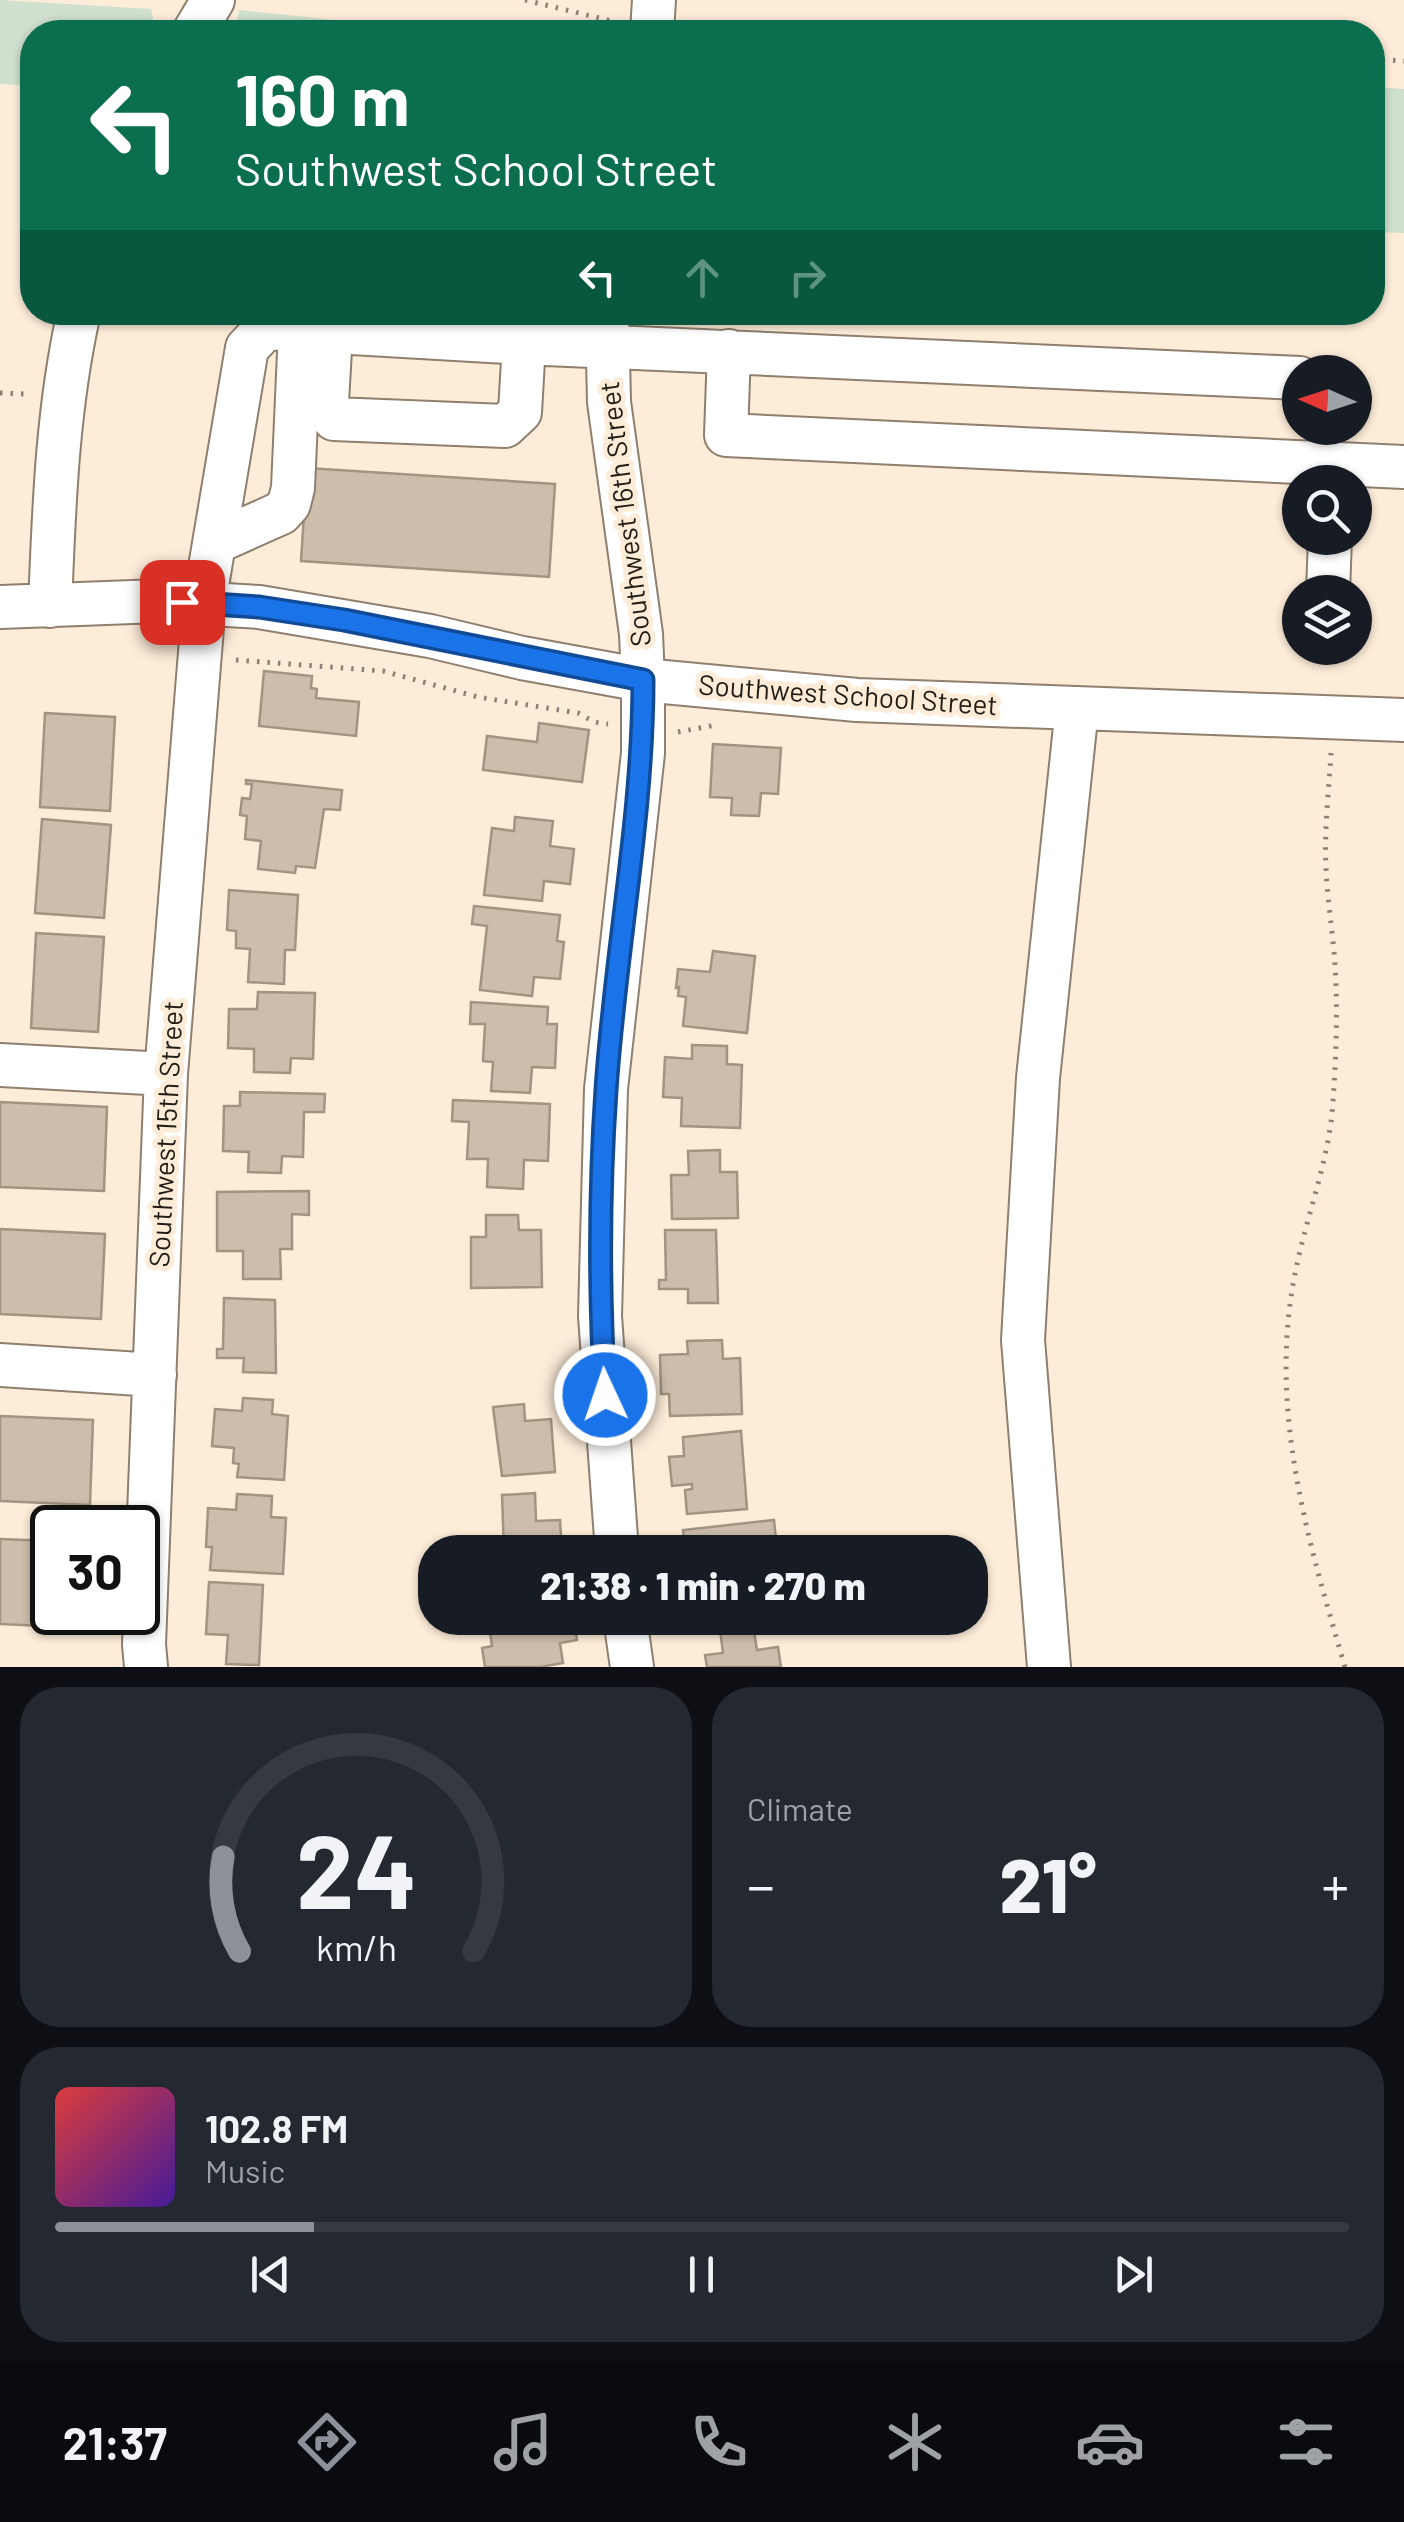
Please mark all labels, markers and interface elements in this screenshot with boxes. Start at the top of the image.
text: 160 m [235,56,410,140]
icon: left [70,60,200,190]
text: Southwest School Street [235,141,717,195]
icon: left [570,250,625,305]
icon: ahead [675,250,730,305]
icon: right [780,250,835,305]
north arrow [1282,355,1372,445]
map controls [1282,355,1372,665]
street label: Southwest 16th Street [591,380,657,649]
button: search [1282,465,1372,555]
pin [140,560,225,645]
icon: arrive [155,575,210,630]
button: layers [1282,575,1372,665]
street label: Southwest School Street [697,667,999,721]
street label: Southwest 15th Street [141,1000,189,1268]
position arrow [553,1343,657,1447]
speed limit sign: 30 [30,1505,160,1635]
text: 21:38 · 1 min · 270 m [540,1562,866,1608]
text: Climate [747,1789,853,1827]
text: 24 [295,1805,417,1930]
text: 21° [999,1838,1097,1928]
text: − [747,1851,775,1917]
text: + [1321,1851,1349,1917]
text: km/h [316,1925,396,1968]
text: 102.8 FM [205,2105,348,2151]
text: Music [205,2151,285,2189]
icon: previous [243,2247,298,2302]
icon: pause [674,2247,729,2302]
icon: next [1106,2247,1161,2302]
icon: directions [292,2407,362,2477]
icon: music [488,2407,558,2477]
icon: phone [684,2407,754,2477]
icon: climate [880,2407,950,2477]
icon: car [1075,2407,1145,2477]
icon: filters [1271,2407,1341,2477]
text: 21:37 [63,2415,167,2469]

